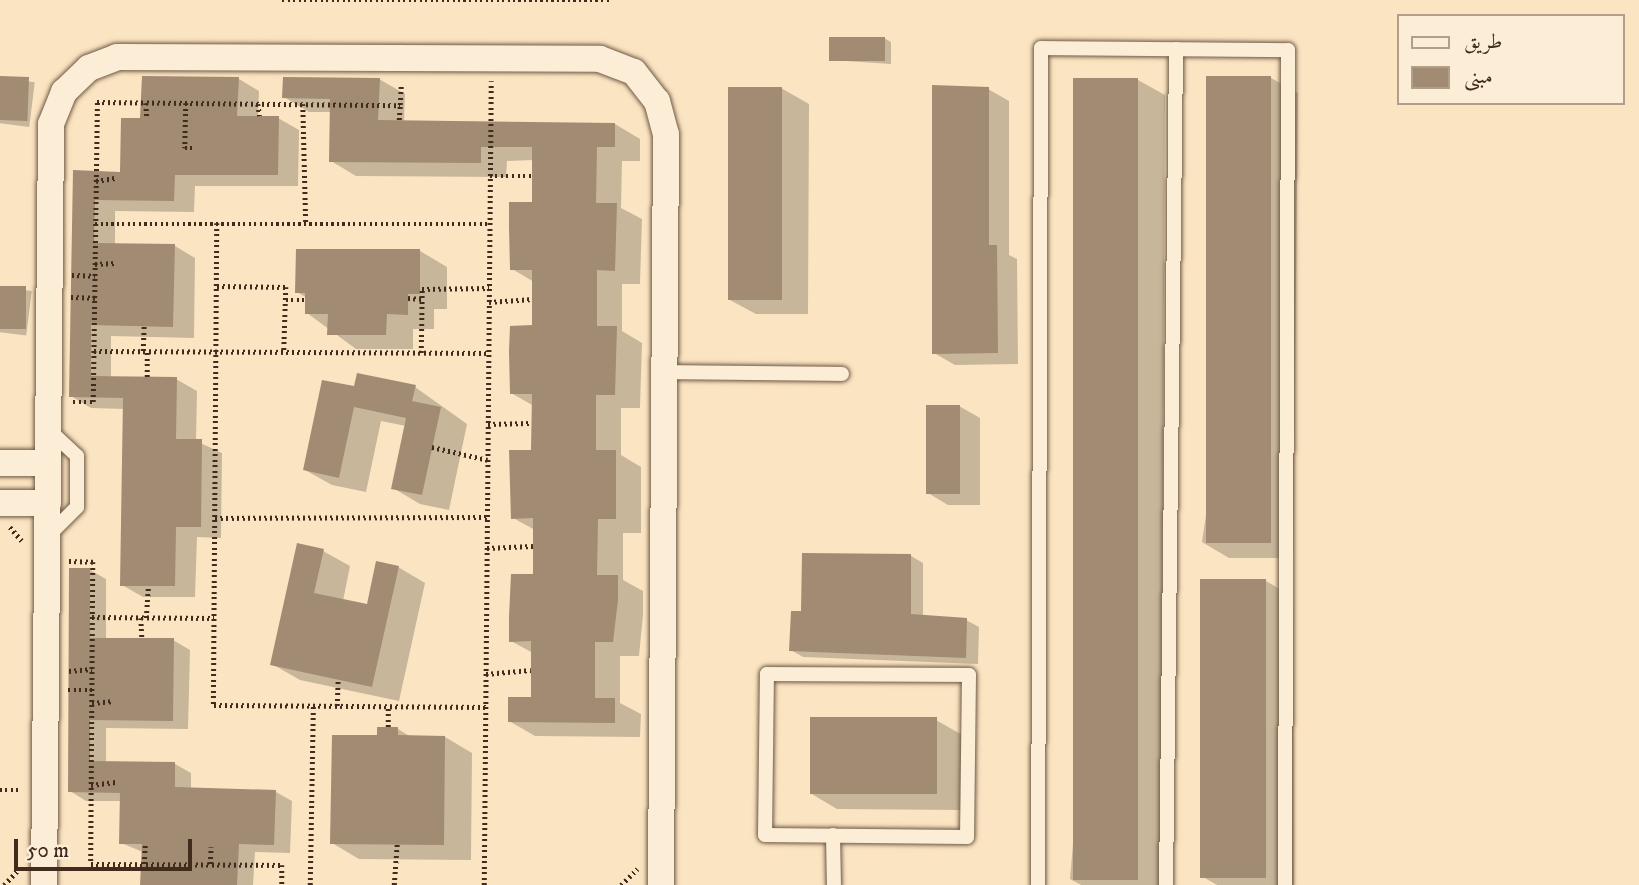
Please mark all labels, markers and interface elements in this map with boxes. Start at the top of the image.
legend [1398,14,1625,105]
text: طريق [1464,29,1502,55]
text: مبنى [1464,64,1493,90]
scale bar [18,826,196,870]
text: 50 m [27,838,69,864]

